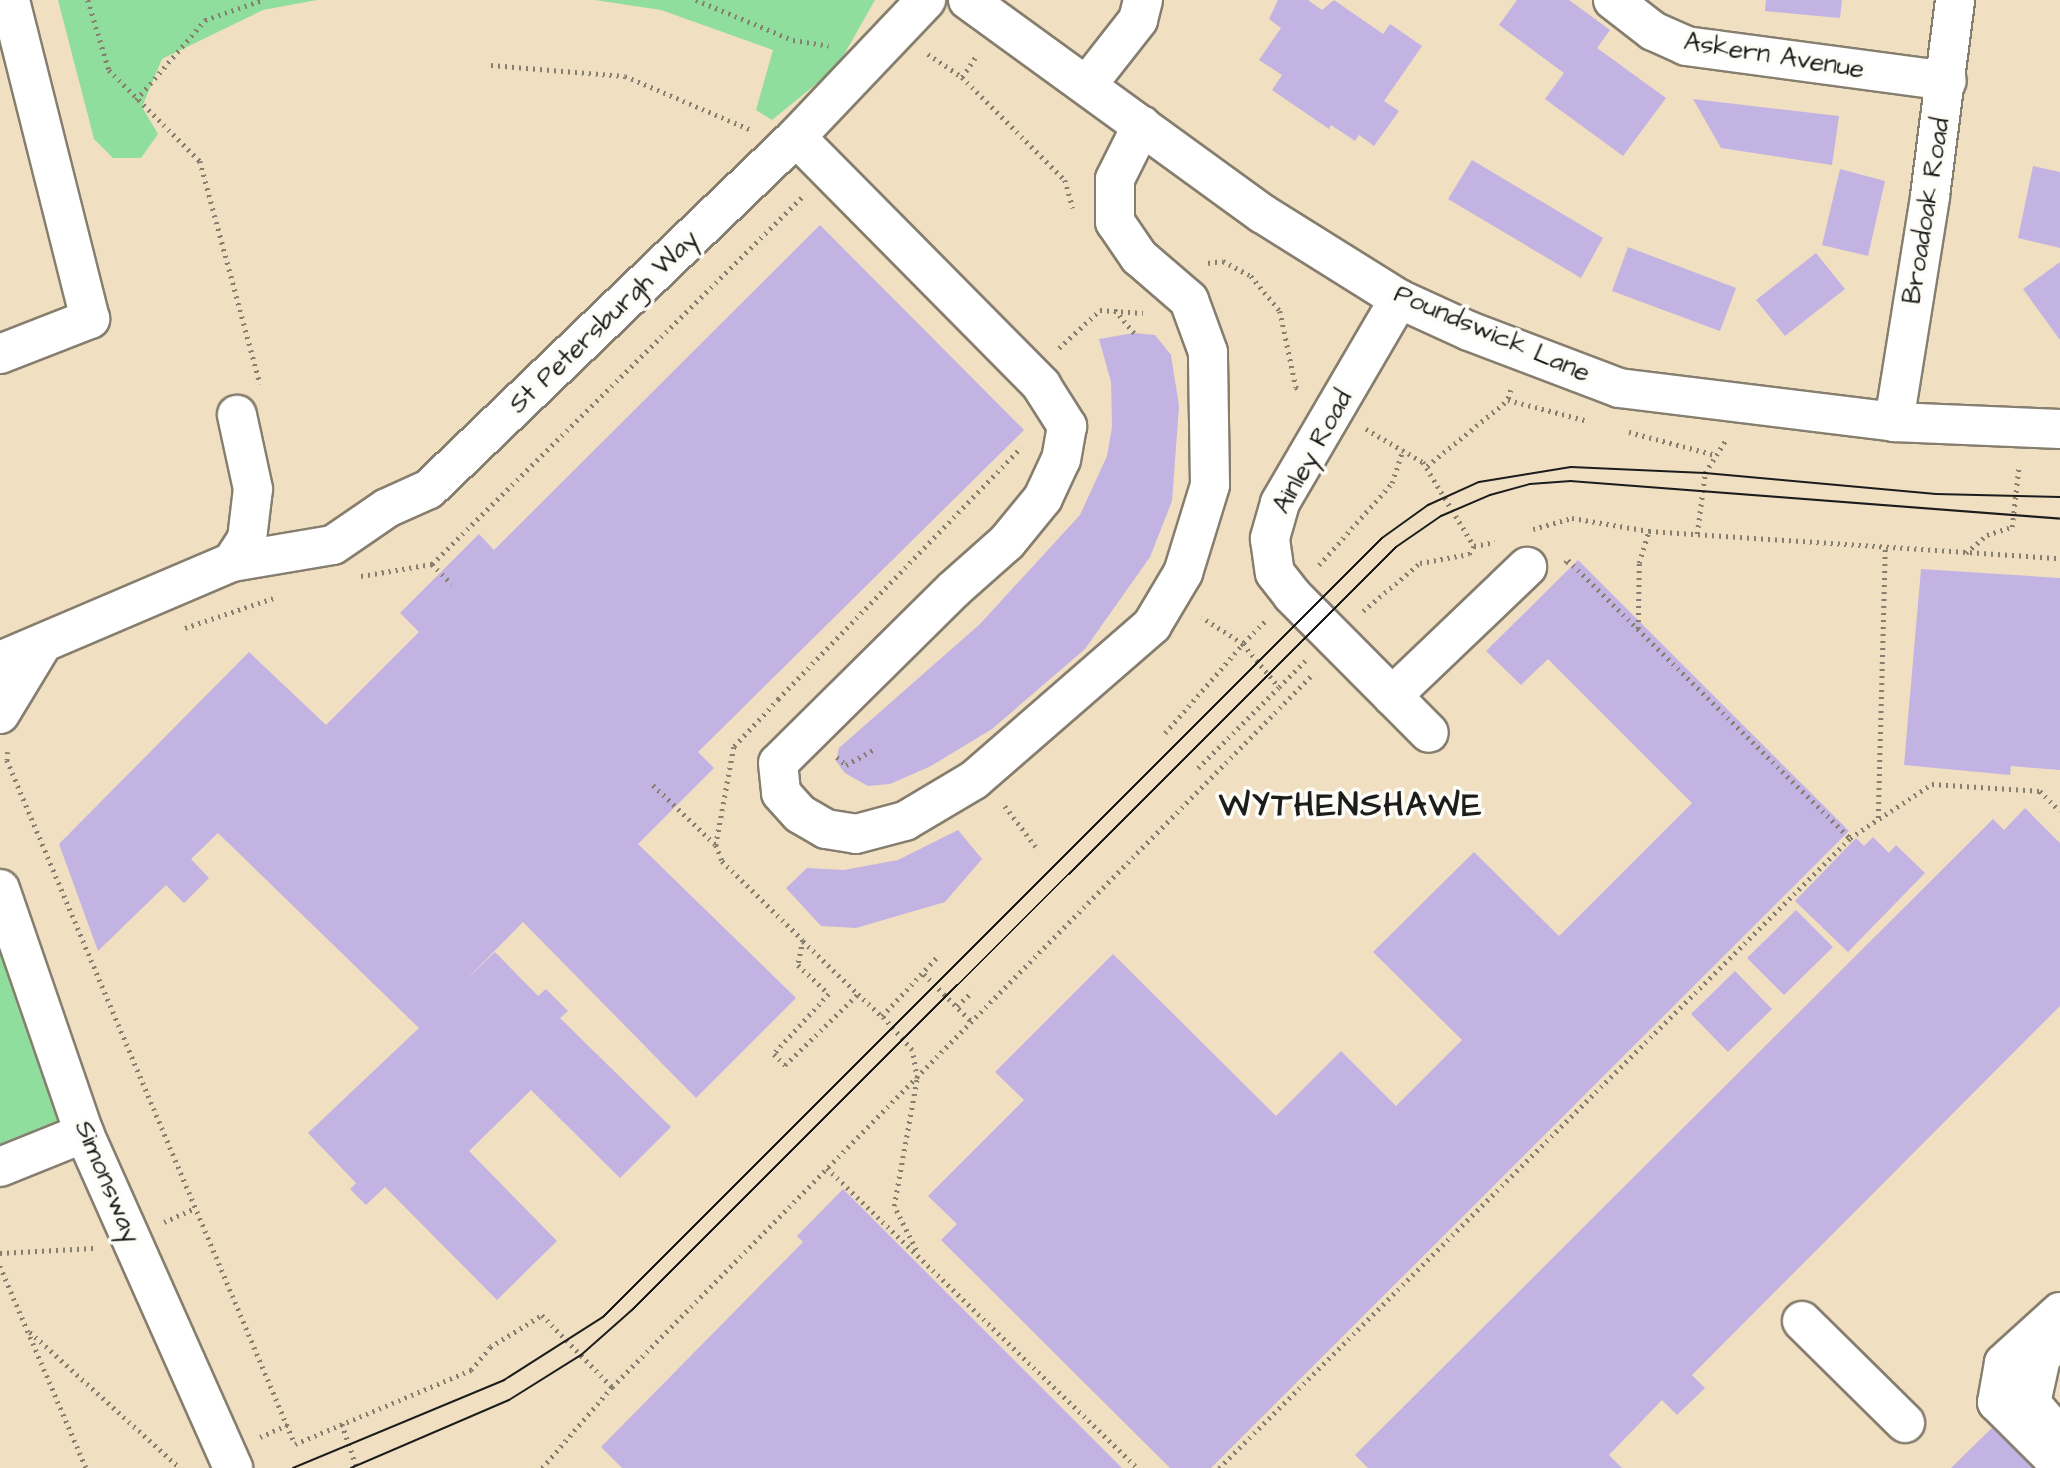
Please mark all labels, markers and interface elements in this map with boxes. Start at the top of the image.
street label: Askern Avenue [1682,26,1866,86]
street label: Broadoak Road [1897,116,1957,306]
street label: St Petersburgh Way [503,224,705,420]
street label: Poundswick Lane [1389,279,1595,389]
street label: Ainley Road [1266,385,1360,519]
district label: WYTHENSHAWE [1220,786,1482,826]
street label: Simonsway [67,1116,147,1248]

